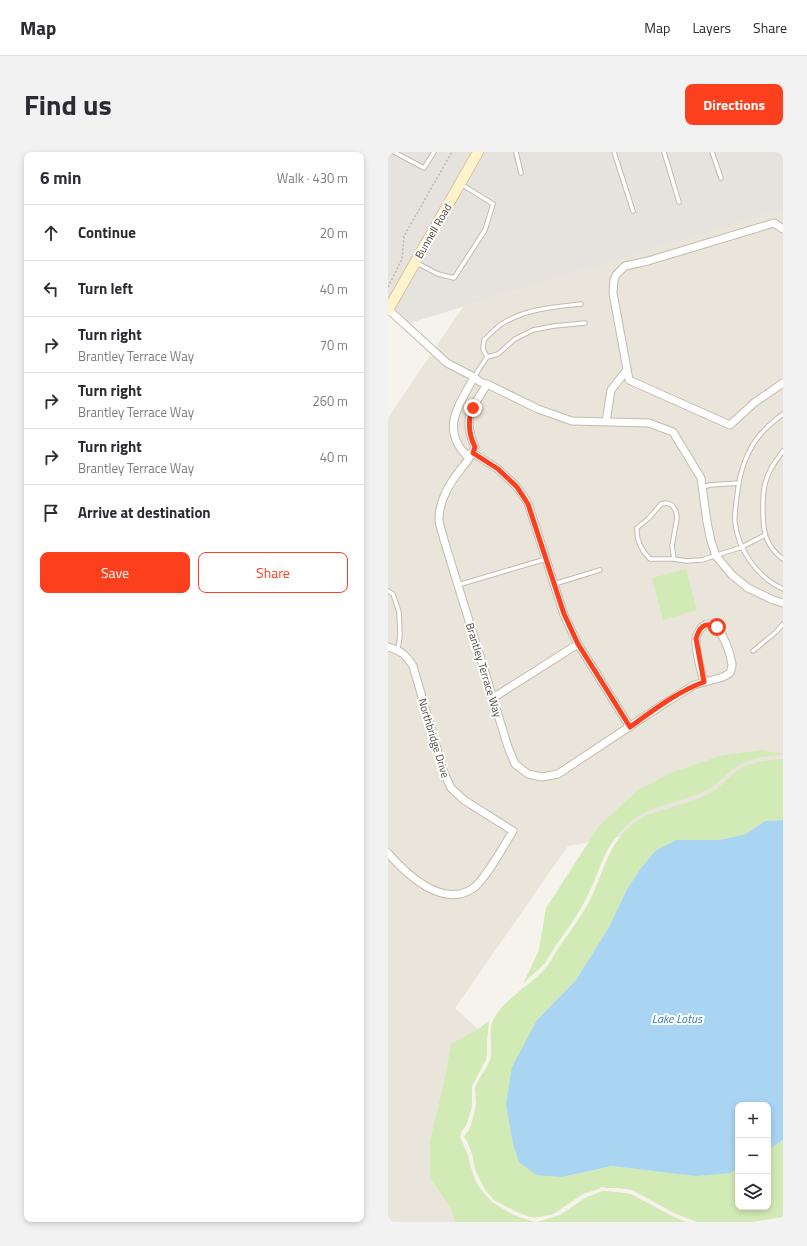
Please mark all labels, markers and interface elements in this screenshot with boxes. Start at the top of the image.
text: Map [20,13,56,42]
text: Map [644,17,670,38]
text: Layers [692,17,731,38]
text: Share [753,17,787,38]
text: Find us [24,83,112,126]
button: Directions [685,84,783,125]
text: 6 min [40,165,81,191]
text: Walk · 430 m [277,168,348,188]
street label: Bunnell Road [411,200,455,262]
text: Continue [78,221,136,244]
icon: ahead [40,222,62,244]
text: 20 m [320,223,348,243]
text: Turn left [78,277,133,300]
icon: left [40,278,62,300]
text: 40 m [320,279,348,299]
text: Turn right [78,323,142,346]
icon: right [40,334,62,356]
text: 70 m [320,335,348,355]
text: Brantley Terrace Way [78,346,194,366]
text: Turn right [78,379,142,402]
icon: right [40,390,62,412]
text: 260 m [312,391,348,411]
route end [464,399,482,417]
text: Brantley Terrace Way [78,402,194,422]
text: Turn right [78,435,142,458]
icon: right [40,446,62,468]
text: 40 m [320,447,348,467]
text: Brantley Terrace Way [78,458,194,478]
text: Arrive at destination [78,501,211,524]
icon: arrive [40,502,62,524]
button: Save [40,552,190,593]
button: Share [198,552,348,593]
route start [708,618,726,636]
street label: Brantley Terrace Way [462,621,506,720]
street label: Northbridge Drive [414,696,454,780]
water label: Lake Lotus [652,1009,703,1028]
map controls [735,1102,771,1210]
button: + [735,1102,771,1138]
button: − [735,1138,771,1174]
button: layers [735,1174,771,1210]

